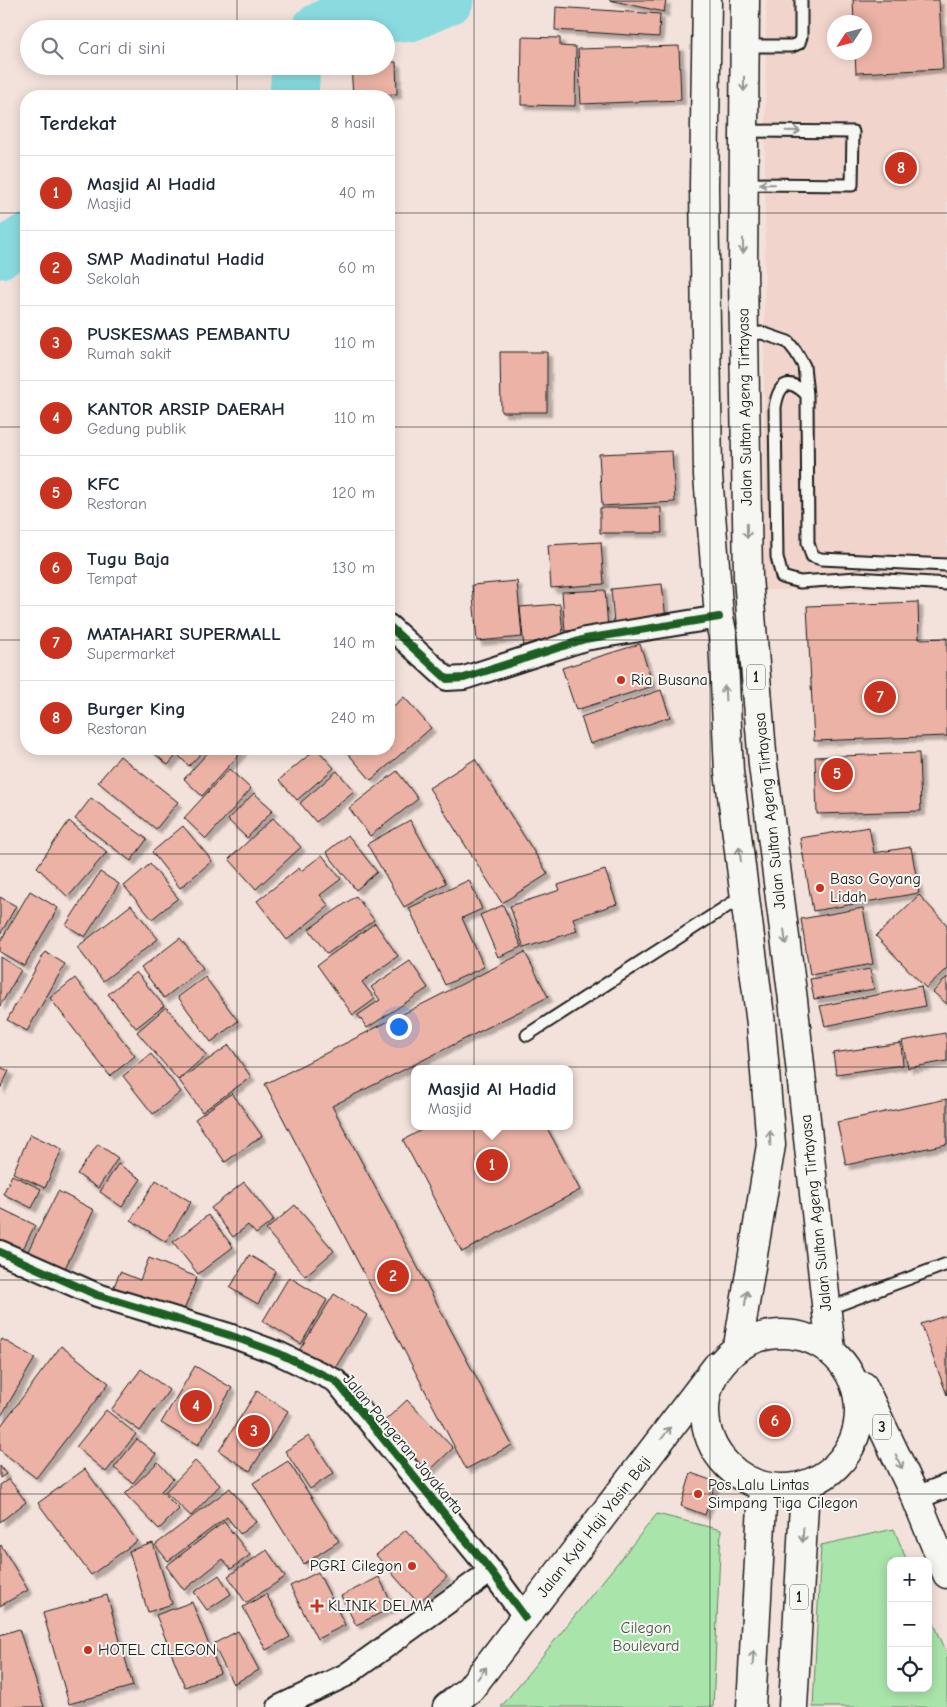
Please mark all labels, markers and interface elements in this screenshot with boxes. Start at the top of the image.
north arrow [827,15,872,60]
search box [20,20,395,75]
icon: search [38,34,66,62]
text: Cari di sini [78,37,165,59]
one-way arrow [739,75,749,91]
text: Terdekat [40,111,116,135]
text: 8 hasil [331,114,375,132]
one-way arrow [784,127,800,136]
pin: 8 [885,149,917,187]
text: Masjid Al Hadid [87,173,216,195]
one-way arrow [759,179,776,189]
text: 1 [53,184,59,202]
text: 40 m [339,184,375,202]
text: Masjid [87,195,131,213]
one-way arrow [738,238,748,254]
text: SMP Madinatul Hadid [87,248,264,270]
text: 2 [52,259,60,277]
text: 60 m [338,259,375,277]
text: Sekolah [87,270,140,288]
street label: Jalan Sultan Ageng Tirtayasa [734,308,756,506]
text: PUSKESMAS PEMBANTU [87,323,290,345]
text: 3 [52,334,60,352]
text: 110 m [334,334,375,352]
text: Rumah sakit [87,345,171,363]
text: KANTOR ARSIP DAERAH [87,398,285,420]
text: 4 [52,409,60,427]
text: 110 m [334,409,375,427]
text: Gedung publik [87,420,186,438]
text: KFC [87,473,119,495]
text: 5 [52,484,60,502]
text: 120 m [332,484,375,502]
text: Restoran [87,495,147,513]
one-way arrow [742,522,752,539]
text: Tugu Baja [87,548,170,570]
text: 6 [52,559,60,577]
text: 130 m [332,559,375,577]
text: Tempat [87,570,137,588]
text: MATAHARI SUPERMALL [87,623,281,645]
text: 7 [52,634,60,652]
text: 140 m [333,634,375,652]
text: Supermarket [87,645,175,663]
road number: 1 [747,664,765,690]
place label: Ria Busana [631,671,708,689]
marker: Ria Busana [615,674,627,686]
pin: 7 [864,678,896,716]
one-way arrow [721,685,730,701]
text: Burger King [87,698,186,720]
text: 8 [52,709,60,727]
text: 240 m [331,709,375,727]
street label: Jalan Sultan Ageng Tirtayasa [751,712,789,910]
text: Restoran [87,720,147,738]
pin: 5 [821,755,853,793]
one-way arrow [734,847,744,863]
place label: Baso Goyang Lidah [830,870,921,906]
marker: Baso Goyang Lidah [814,882,826,894]
one-way arrow [780,928,790,944]
your location [386,1014,412,1040]
popup [411,1065,573,1130]
text: Masjid Al Hadid [428,1078,556,1100]
text: Masjid [428,1100,472,1118]
street label: Jalan Sultan Ageng Tirtayasa [797,1114,835,1312]
one-way arrow [766,1130,775,1146]
pin: 1 [476,1146,508,1184]
pin: 2 [377,1257,409,1295]
one-way arrow [741,1290,751,1306]
street label: Jalan Pangeran Jayakarta [339,1370,467,1518]
pin: 4 [180,1387,212,1425]
pin: 6 [759,1402,791,1440]
pin: 3 [238,1412,270,1450]
road number: 3 [873,1414,891,1440]
one-way arrow [661,1427,672,1440]
street label: Jalan Kyai Haji Yasin Beji [533,1453,655,1601]
one-way arrow [895,1454,904,1469]
place label: Pos Lalu Lintas Simpang Tiga Cilegon [708,1476,858,1512]
marker: Pos Lalu Lintas Simpang Tiga Cilegon [692,1488,704,1500]
one-way arrow [798,1526,807,1542]
place label: PGRI Cilegon [310,1557,402,1575]
map controls [887,1557,932,1692]
button: + [887,1557,932,1602]
marker: PGRI Cilegon [406,1560,418,1572]
road number: 1 [790,1584,808,1610]
place label: KLINIK DELMA [328,1597,433,1615]
marker: KLINIK DELMA [310,1599,324,1613]
button: − [887,1602,932,1647]
park label: Cilegon Boulevard [612,1619,680,1655]
place label: HOTEL CILEGON [98,1641,216,1659]
marker: HOTEL CILEGON [82,1644,94,1656]
button: locate [887,1647,932,1692]
one-way arrow [749,1651,758,1667]
one-way arrow [477,1667,488,1680]

